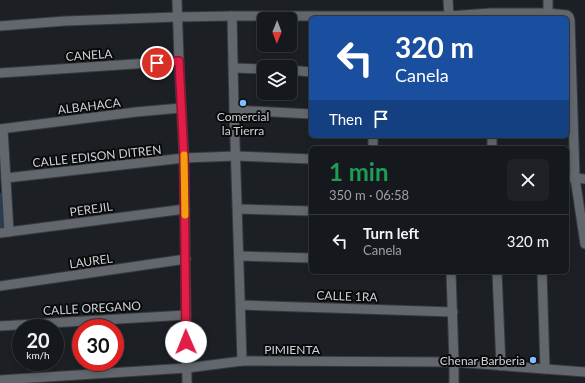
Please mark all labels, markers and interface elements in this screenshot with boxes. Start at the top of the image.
north arrow [257,12,297,52]
map controls [257,12,297,100]
text: 320 m [395,30,474,64]
icon: left [329,32,381,84]
street label: CANELA [65,46,114,64]
pin [140,46,174,80]
icon: arrive [146,52,168,74]
button: layers [257,60,297,100]
text: Canela [395,64,449,86]
street label: ALBAHACA [57,95,122,117]
marker: Comercial la Tierra [238,98,248,108]
icon: arrive [370,108,392,130]
place label: Comercial la Tierra [217,109,269,138]
text: Then [329,110,362,128]
street label: CALLE EDISON DITREN [32,142,162,170]
text: 1 min [329,157,389,186]
button: close [507,159,549,201]
text: 350 m · 06:58 [329,187,409,203]
street label: PEREJIL [69,199,113,219]
text: Turn left [363,224,419,242]
icon: left [329,230,351,252]
text: 320 m [507,232,549,250]
text: Canela [363,242,402,258]
street label: LAUREL [68,251,114,271]
street label: CALLE 1RA [316,287,379,305]
street label: CALLE OREGANO [43,298,142,318]
speed limit sign: 30 [72,319,124,371]
position arrow [165,321,207,363]
text: 20 [26,328,50,352]
street label: PIMIENTA [264,342,321,357]
text: km/h [26,349,50,361]
place label: Chenar Barberia [440,353,525,368]
marker: Chenar Barberia [528,355,538,365]

